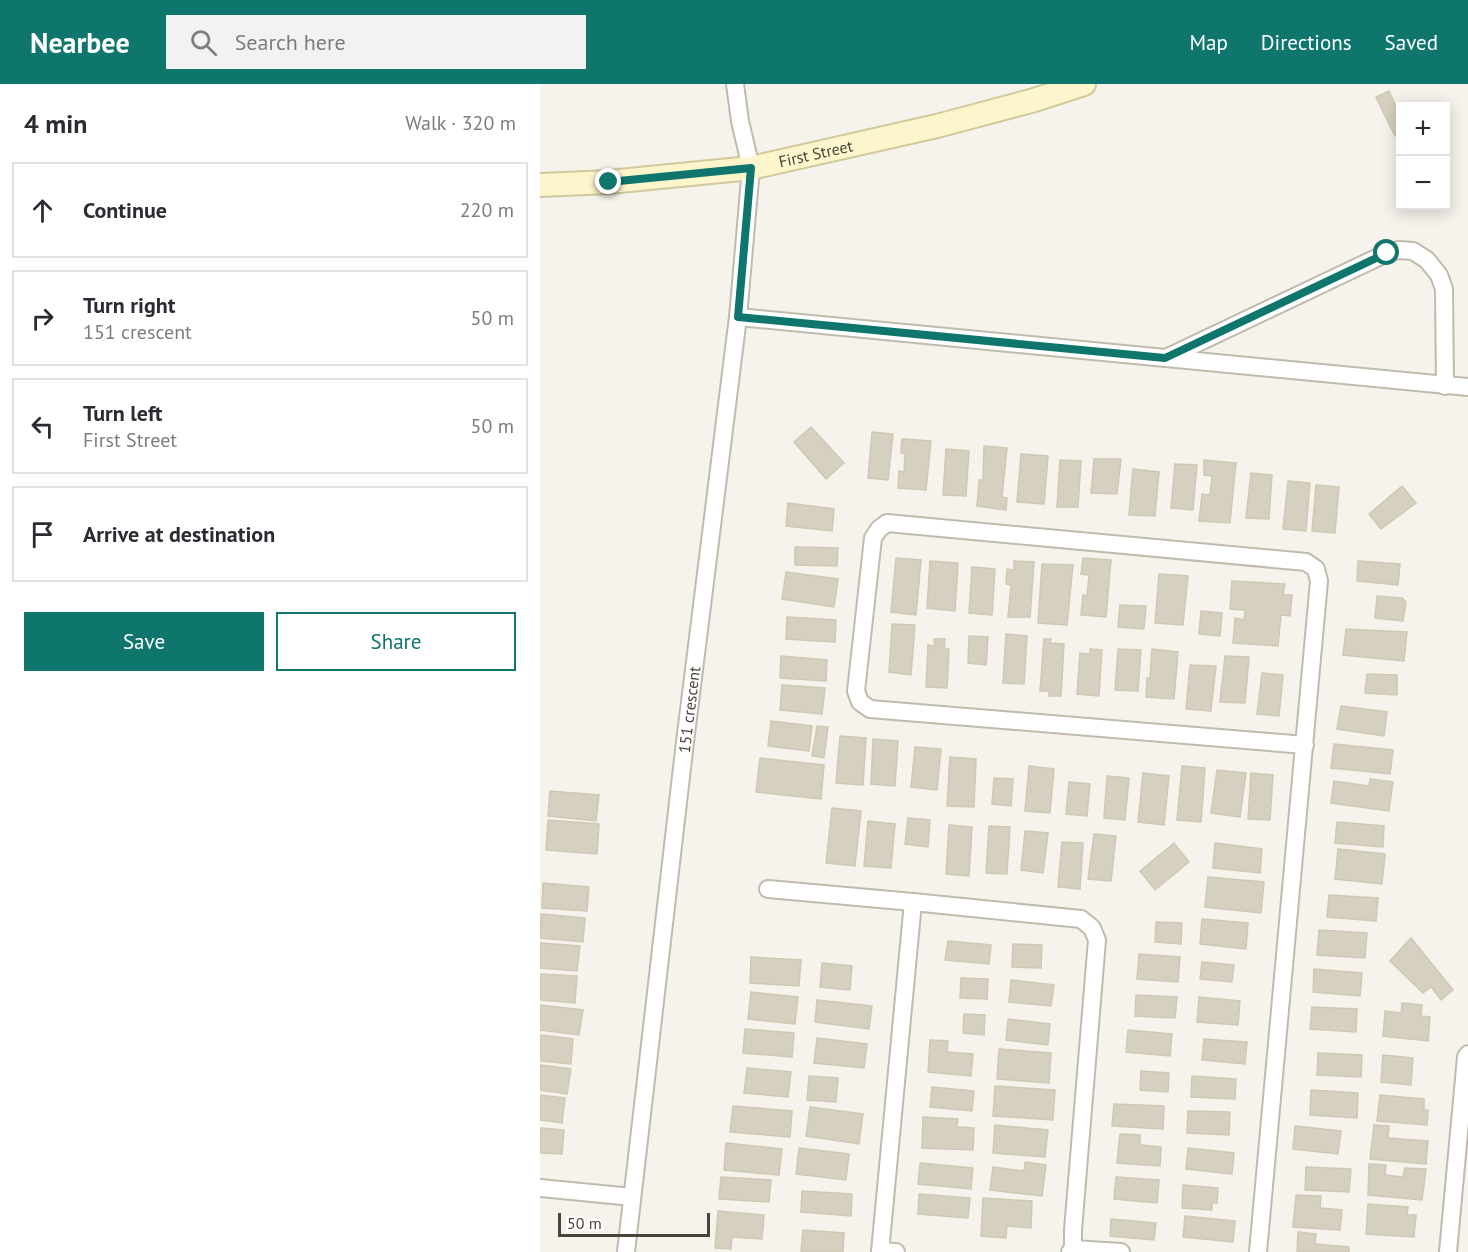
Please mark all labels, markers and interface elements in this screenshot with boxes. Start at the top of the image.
search box [166,15,586,69]
text: Nearbee [30,24,130,61]
icon: search [187,26,220,59]
text: Search here [235,28,346,56]
text: Map [1189,29,1228,56]
text: Directions [1261,29,1352,56]
text: Saved [1385,29,1438,56]
map controls [1396,102,1450,210]
button: + [1396,102,1450,156]
text: 4 min [24,107,87,140]
text: Walk · 320 m [405,110,516,136]
street label: First Street [777,135,855,171]
button: − [1396,156,1450,210]
route end [595,168,621,194]
icon: ahead [26,194,59,227]
text: Continue [83,196,167,224]
text: 220 m [460,197,514,223]
route start [1373,239,1399,265]
text: Turn right [83,291,175,319]
icon: right [26,302,59,335]
text: 50 m [471,305,514,331]
text: 151 crescent [83,319,192,345]
text: Turn left [83,399,163,427]
icon: left [26,410,59,443]
text: 50 m [471,413,514,439]
text: First Street [83,427,177,453]
icon: arrive [26,518,59,551]
text: Arrive at destination [83,520,275,548]
button: Save [24,612,264,671]
button: Share [276,612,516,671]
street label: 151 crescent [674,665,704,754]
scale bar [558,1210,710,1238]
text: 50 m [567,1213,602,1233]

